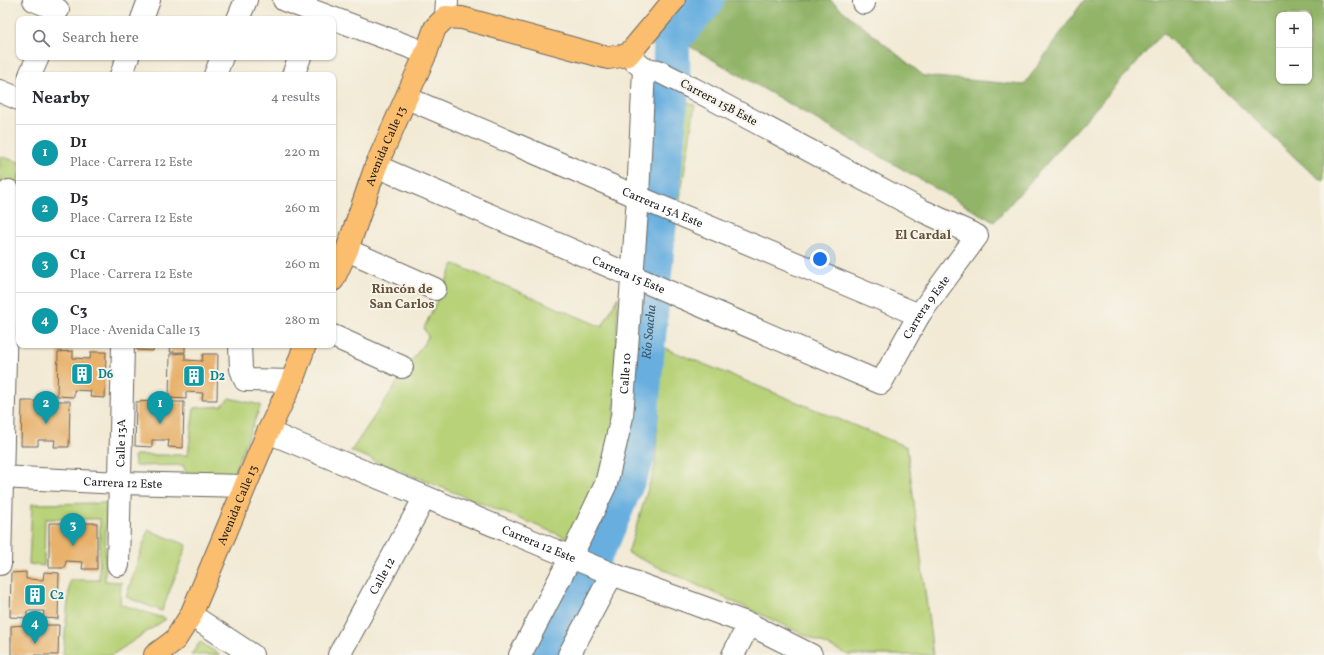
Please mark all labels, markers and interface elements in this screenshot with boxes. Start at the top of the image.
map controls [1276,12,1312,84]
button: + [1276,12,1312,48]
search box [16,16,336,60]
icon: search [30,27,52,49]
text: Search here [62,28,139,49]
button: − [1276,48,1312,84]
street label: Carrera 15B Este [677,76,760,130]
text: Nearby [32,87,90,110]
text: 4 results [271,89,320,107]
street label: Avenida Calle 13 [363,104,410,189]
text: D1 [70,133,87,154]
text: 1 [42,144,48,162]
text: 220 m [284,144,320,162]
text: Place · Carrera 12 Este [70,154,193,172]
street label: Carrera 15A Este [619,184,705,232]
text: D5 [70,189,88,210]
text: 2 [42,200,48,218]
text: 260 m [285,200,320,218]
text: Place · Carrera 12 Este [70,210,193,228]
district label: El Cardal [895,227,952,245]
text: C1 [70,245,86,266]
your location [810,249,830,269]
street label: Carrera 15 Este [589,253,668,298]
text: 3 [42,256,48,274]
text: 260 m [285,256,320,274]
text: Place · Carrera 12 Este [70,266,193,284]
street label: Carrera 9 Este [900,272,954,342]
district label: Rincón de San Carlos [369,281,435,314]
text: C3 [70,301,87,322]
water label: Río Soacha [638,304,661,360]
text: 4 [41,312,49,330]
text: 280 m [284,312,320,330]
text: Place · Avenida Calle 13 [70,322,200,340]
street label: Calle 10 [617,352,636,395]
building icon: D6 [69,361,95,387]
building icon: D2 [181,363,207,389]
place label: D6 [98,367,114,383]
place label: D2 [210,369,225,385]
pin: 2 [33,391,59,424]
pin: 1 [147,391,173,424]
street label: Calle 13A [113,418,130,467]
street label: Avenida Calle 13 [214,463,262,548]
street label: Carrera 12 Este [83,474,163,493]
pin: 3 [60,513,86,546]
street label: Carrera 12 Este [499,522,578,567]
street label: Calle 12 [366,555,400,598]
building icon: C2 [22,582,48,608]
place label: C2 [50,588,64,604]
pin: 4 [22,611,48,644]

